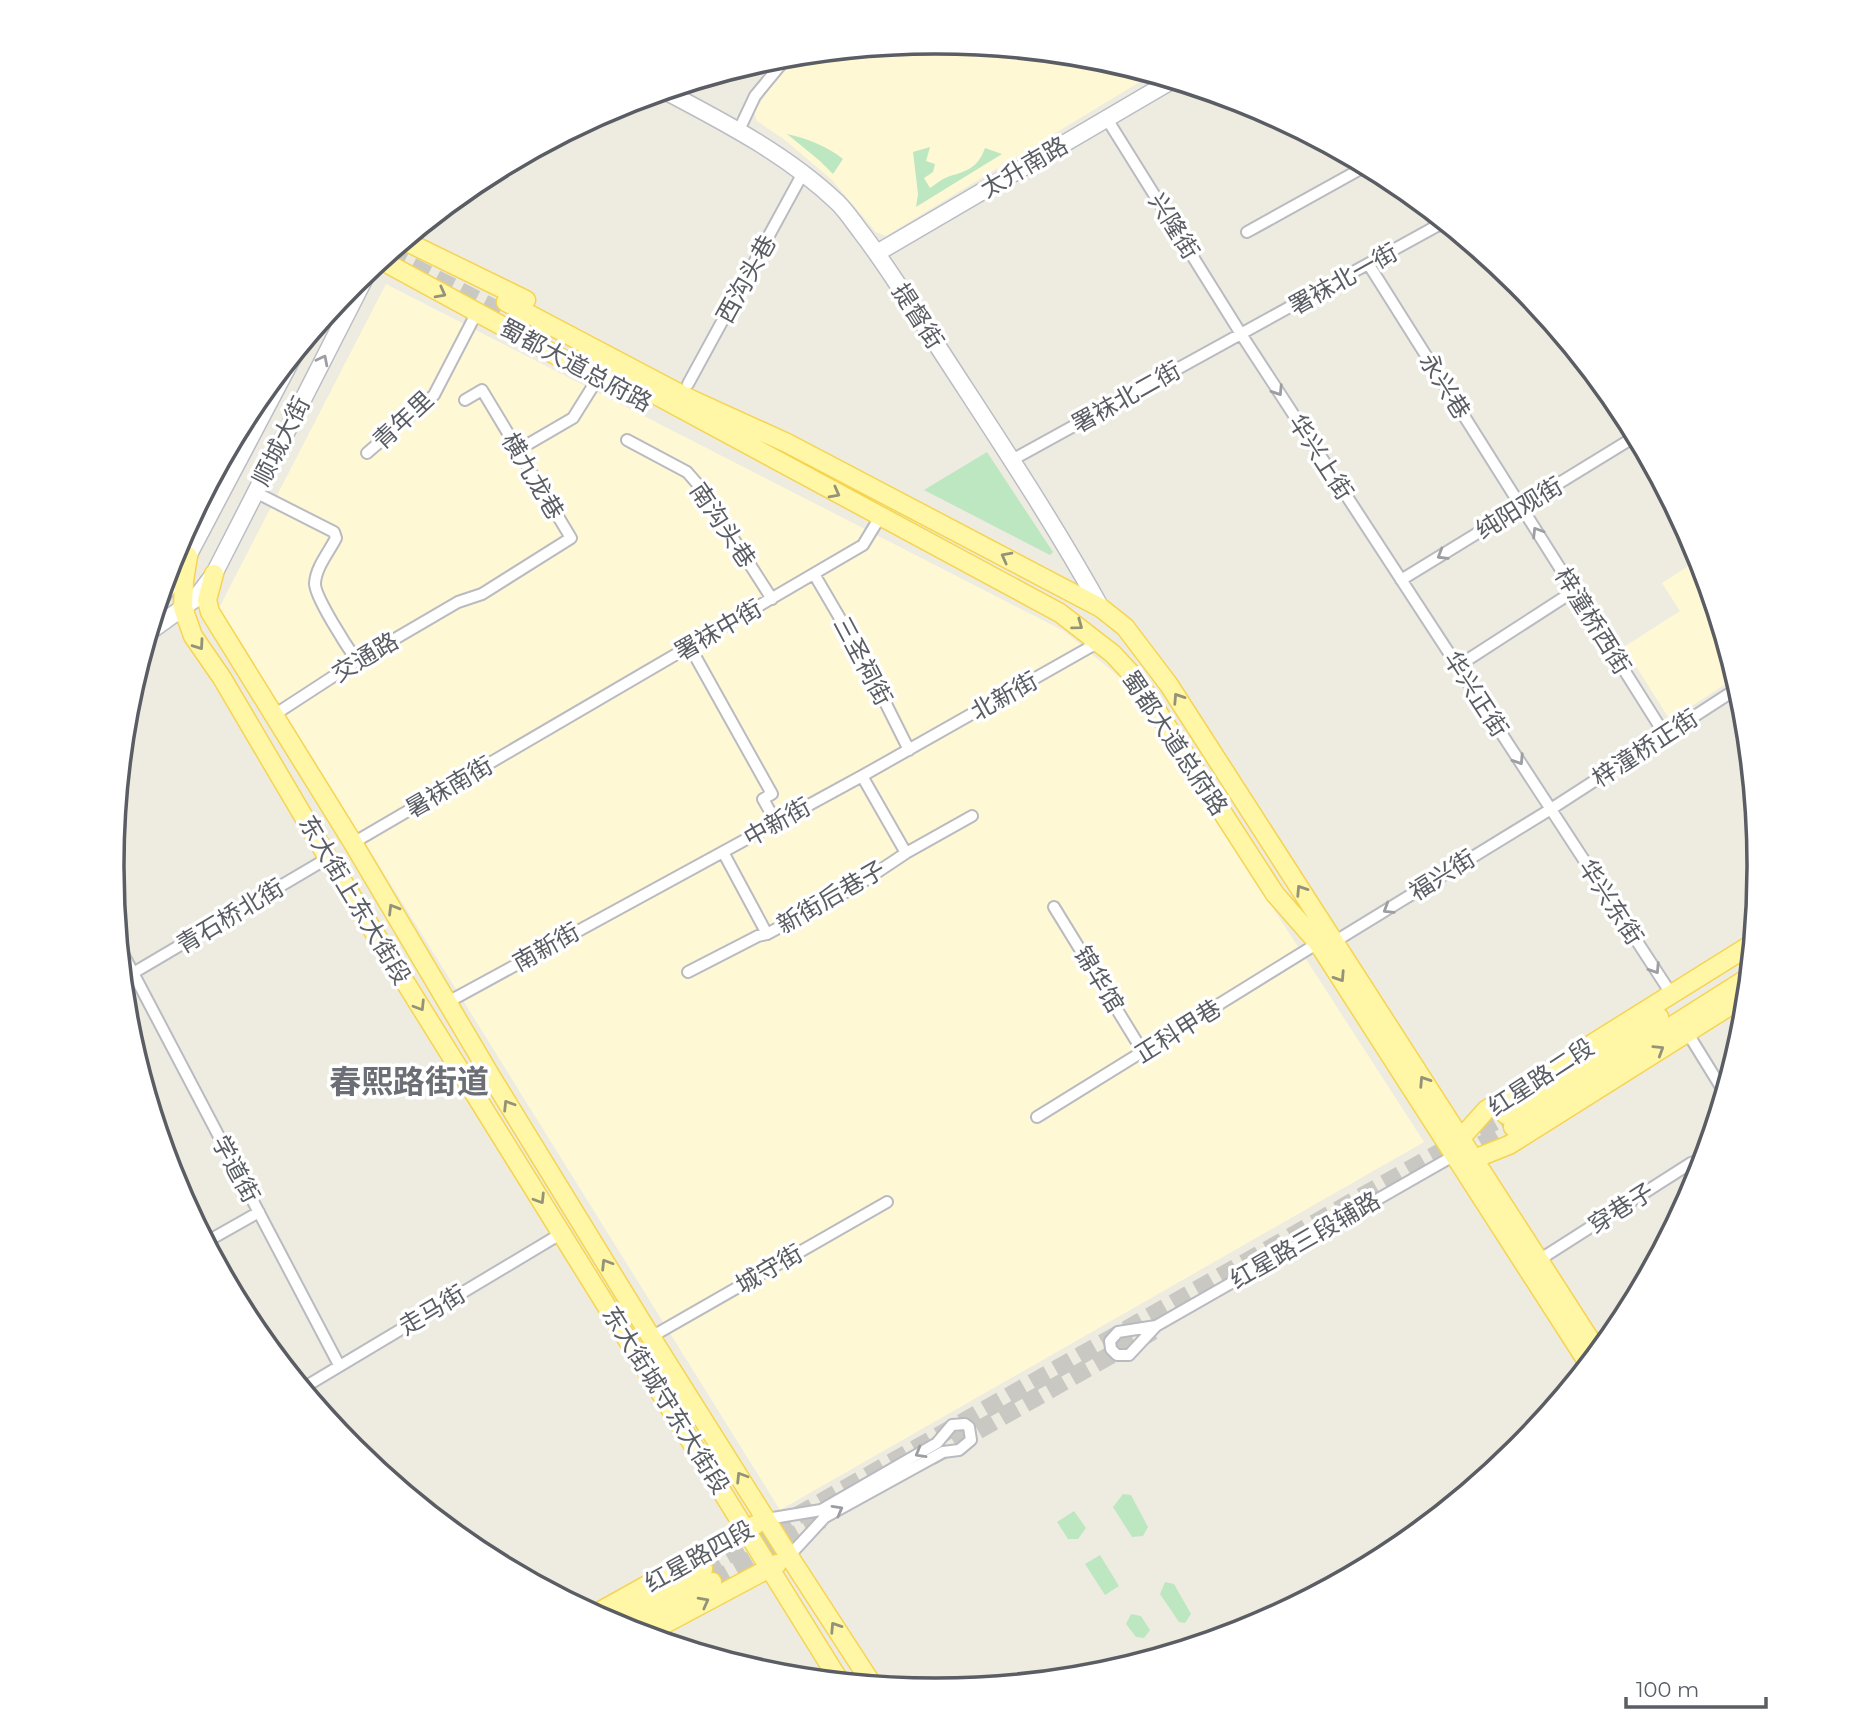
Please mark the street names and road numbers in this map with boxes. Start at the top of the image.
street label: 太升南路 [975,130,1073,204]
street label: 兴隆街 [1143,188,1205,264]
street label: 西沟头巷 [710,230,782,328]
street label: 署袜北一街 [1283,237,1403,321]
street label: 提督街 [886,278,950,354]
street label: 蜀都大道总府路 [495,313,657,417]
street label: 永兴巷 [1414,348,1476,424]
street label: 署袜北二街 [1066,355,1186,439]
street label: 青年里 [367,385,439,455]
street label: 顺城大街 [246,392,316,490]
street label: 华兴上街 [1283,409,1359,505]
street label: 横九龙巷 [496,427,570,525]
street label: 纯阳观街 [1470,471,1568,545]
street label: 南沟头巷 [684,477,762,573]
street label: 梓潼桥西街 [1549,562,1637,680]
street label: 署袜中街 [669,593,767,667]
street label: 三圣祠街 [828,612,898,710]
street label: 交通路 [327,626,403,688]
street label: 华兴正街 [1438,646,1514,742]
street label: 蜀都大道总府路 [1116,665,1234,821]
street label: 北新街 [965,666,1043,726]
street label: 梓潼桥正街 [1587,703,1703,793]
street label: 暑袜南街 [400,750,498,824]
street label: 中新街 [738,792,816,852]
street label: 东大街上东大街段 [293,810,417,990]
street label: 福兴街 [1404,844,1480,906]
street label: 新街后巷子 [772,854,890,940]
street label: 华兴东街 [1573,854,1649,950]
street label: 青石桥北街 [171,873,289,959]
street label: 南新街 [507,917,585,977]
street label: 锦华馆 [1068,941,1130,1017]
street label: 正科甲巷 [1130,993,1226,1069]
street label: 红星路二段 [1483,1032,1599,1122]
street label: 学道街 [206,1130,266,1208]
street label: 穿巷子 [1583,1177,1659,1239]
street label: 红星路三段辅路 [1225,1185,1385,1295]
street label: 城守街 [731,1238,807,1300]
street label: 走马街 [394,1279,470,1341]
street label: 东大街城守东大街段 [596,1301,736,1499]
street label: 红星路四段 [639,1514,759,1598]

